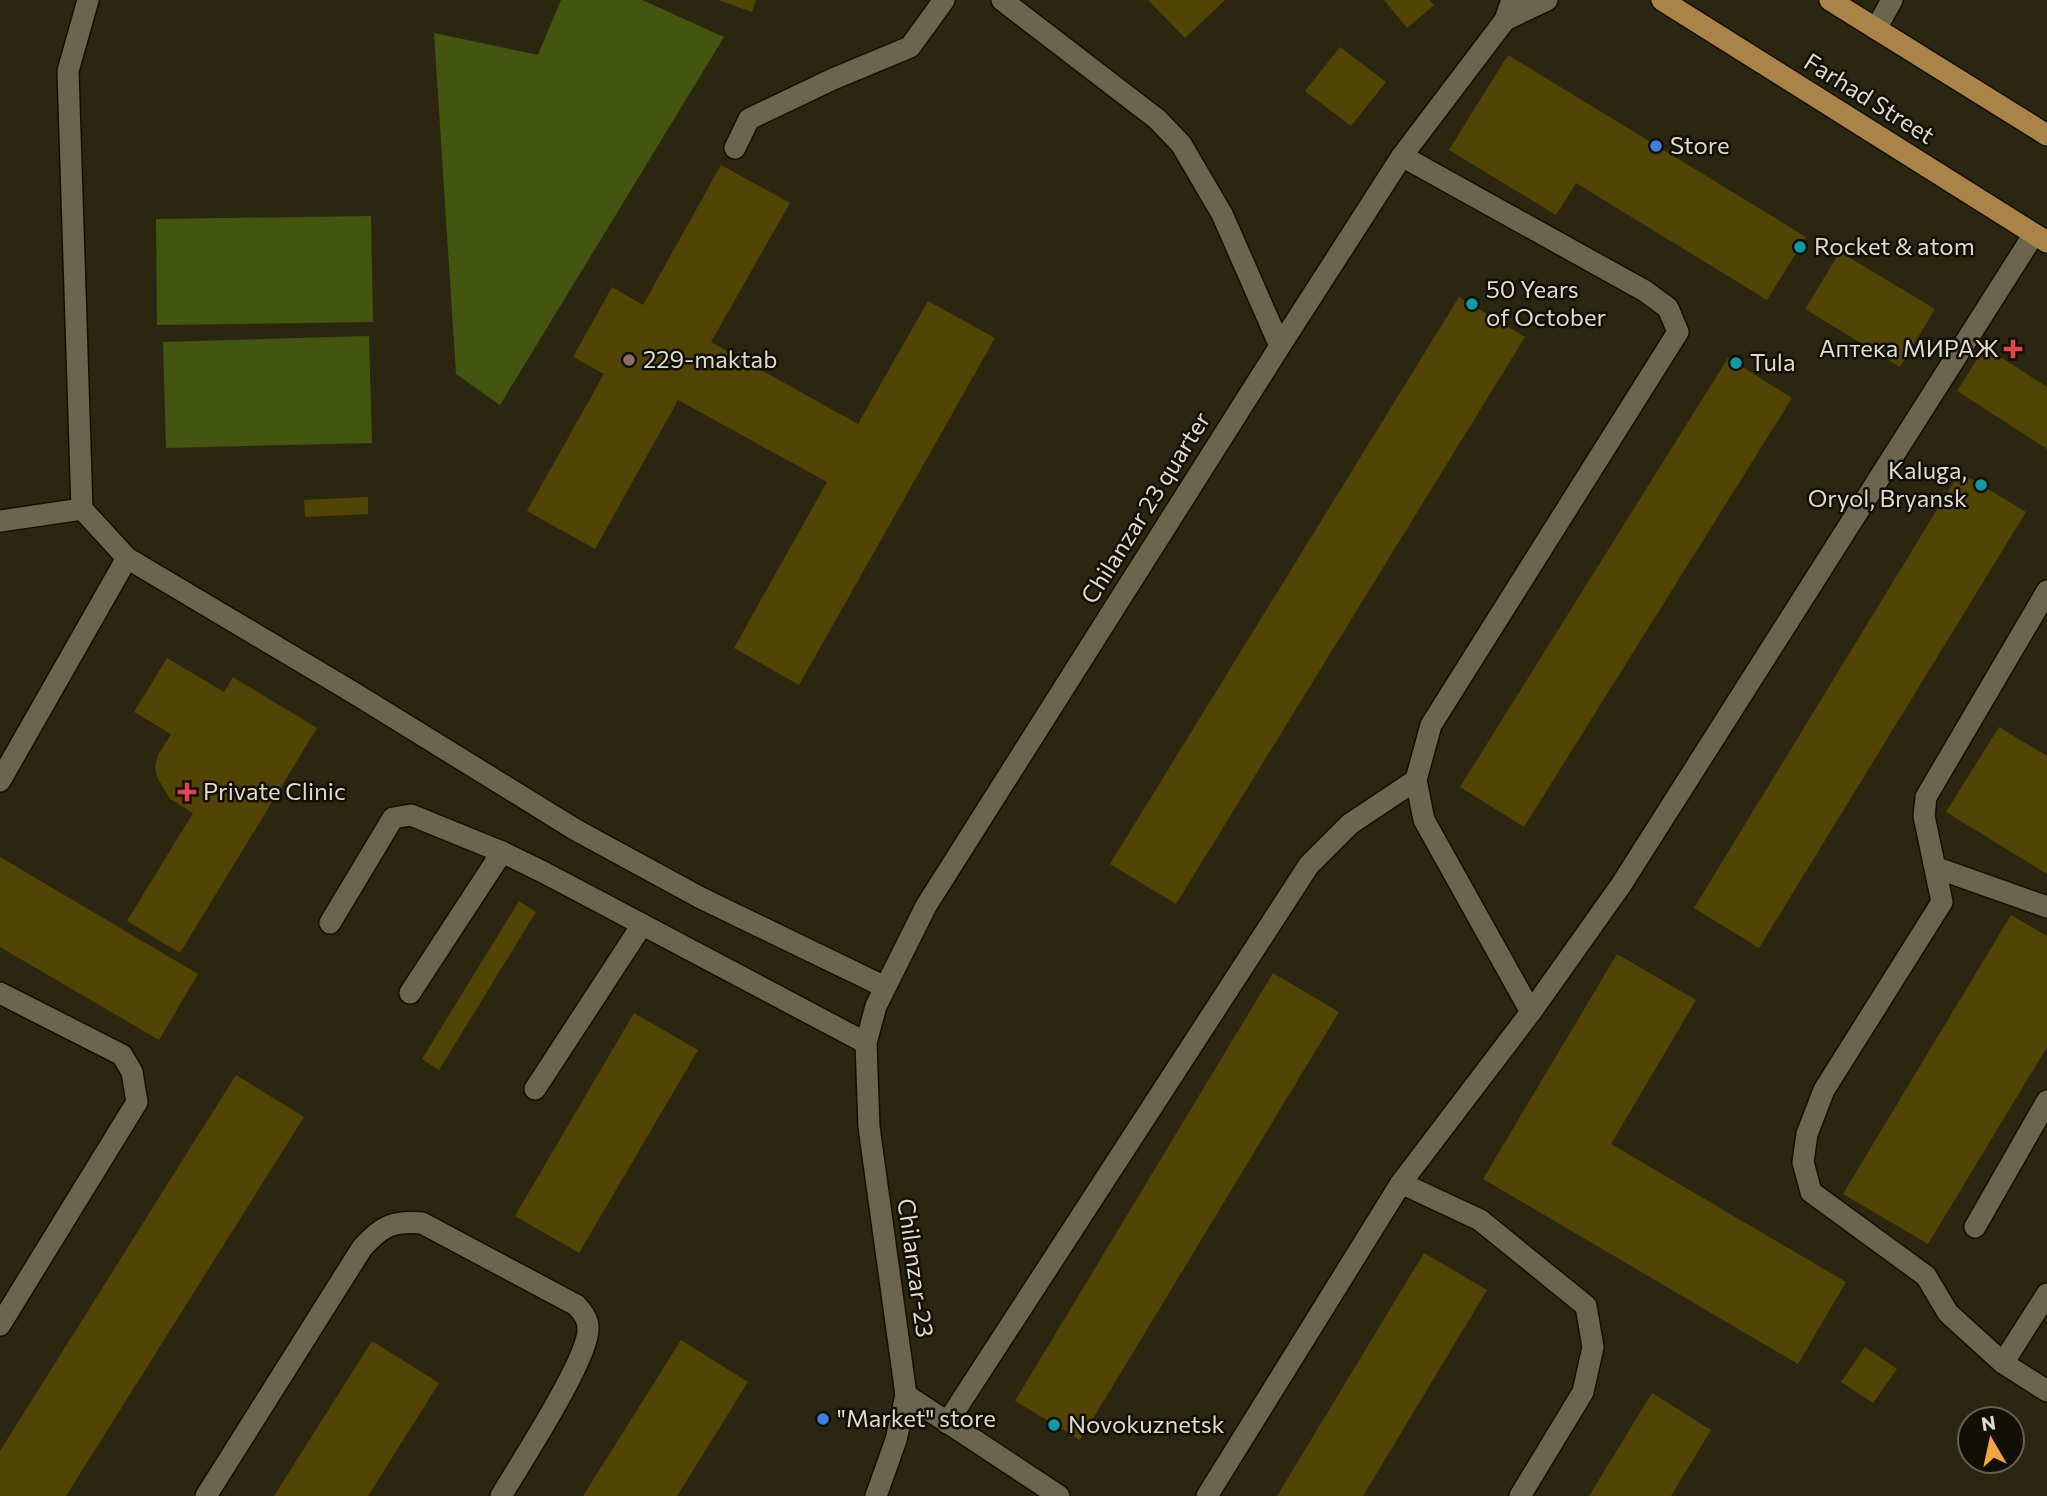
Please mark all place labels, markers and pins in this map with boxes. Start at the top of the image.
place label: Store [1670,130,1730,159]
marker: Store [1648,138,1664,154]
place label: Rocket & atom [1814,231,1975,260]
marker: Rocket & atom [1792,239,1808,255]
place label: 50 Years of October [1486,274,1607,331]
marker: 50 Years of October [1464,296,1480,312]
place label: Аптека МИРАЖ [1819,333,1999,362]
marker: Аптека МИРАЖ [2005,341,2021,357]
place label: 229-maktab [643,344,777,373]
place label: Tula [1750,347,1795,376]
marker: 229-maktab [621,352,637,368]
marker: Tula [1728,355,1744,371]
place label: Kaluga, Oryol, Bryansk [1808,455,1967,512]
marker: Kaluga, Oryol, Bryansk [1973,477,1989,493]
place label: Private Clinic [203,776,346,805]
marker: Private Clinic [177,782,197,802]
place label: "Market" store [837,1403,996,1432]
place label: Novokuznetsk [1068,1409,1225,1438]
marker: "Market" store [815,1411,831,1427]
marker: Novokuznetsk [1046,1417,1062,1433]

